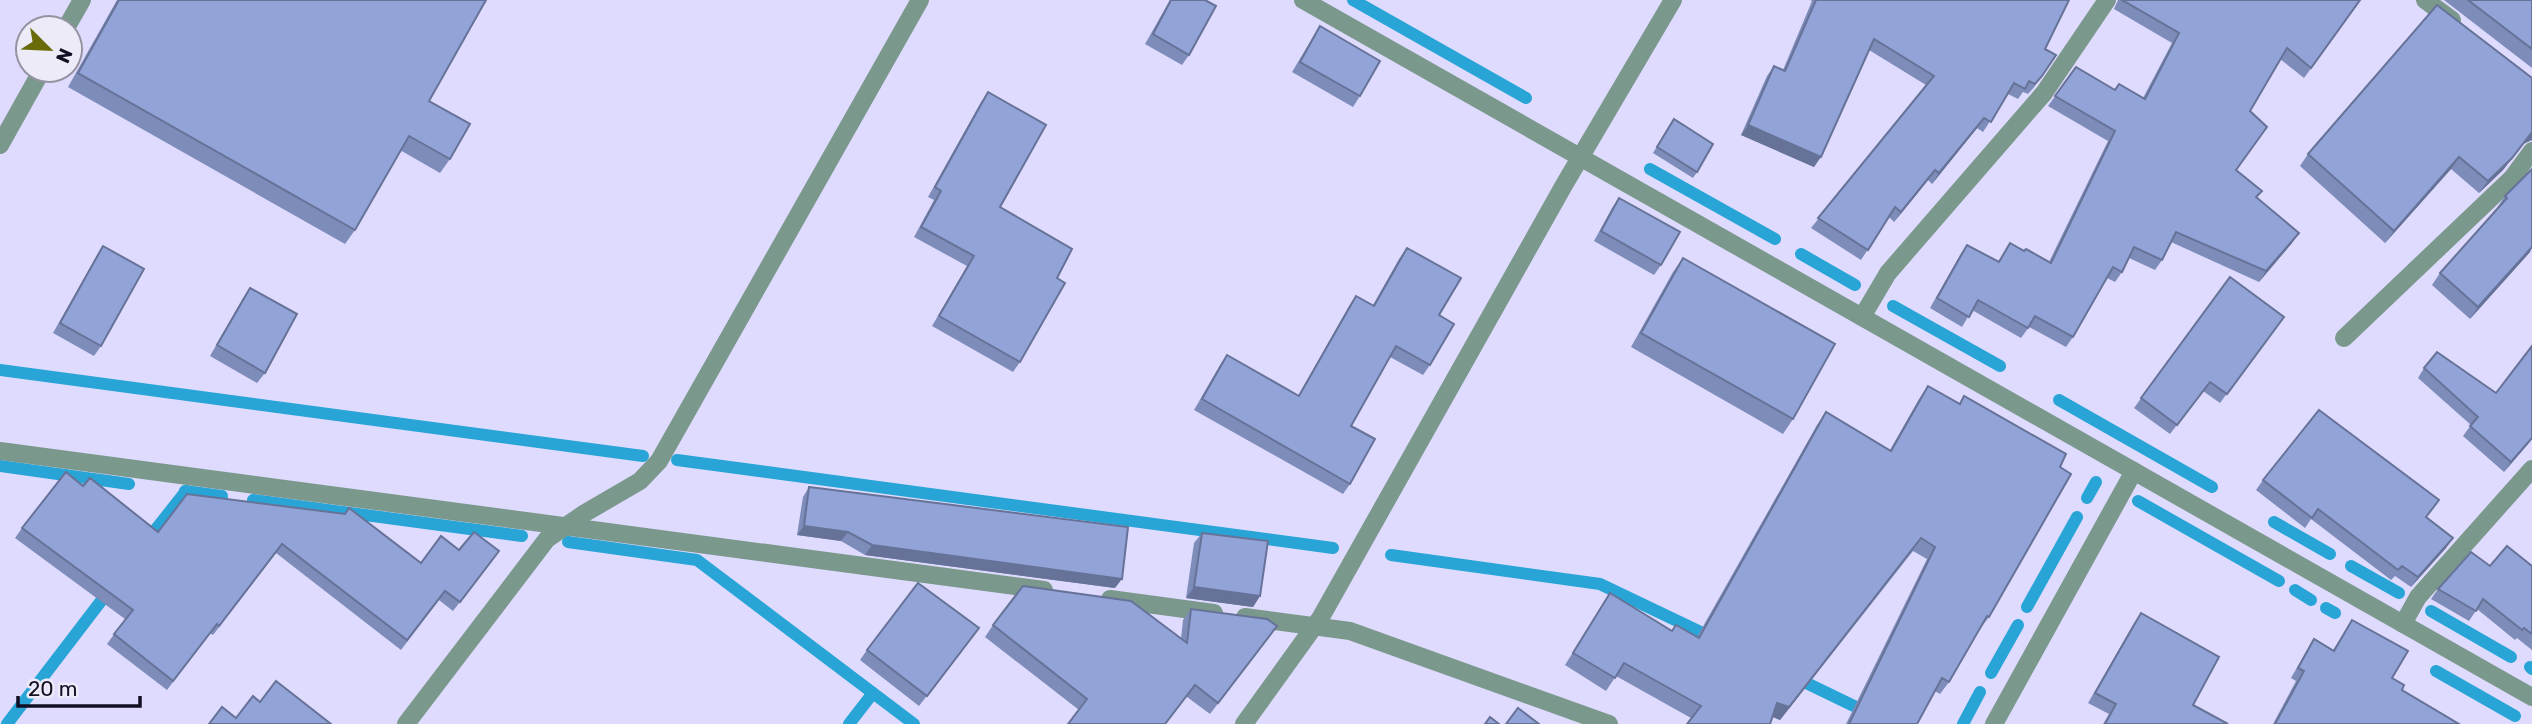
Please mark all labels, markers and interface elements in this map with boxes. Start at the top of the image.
north arrow [14,14,84,84]
text: N [51,45,77,67]
scale bar [18,664,140,708]
text: 20 m [28,676,77,701]

